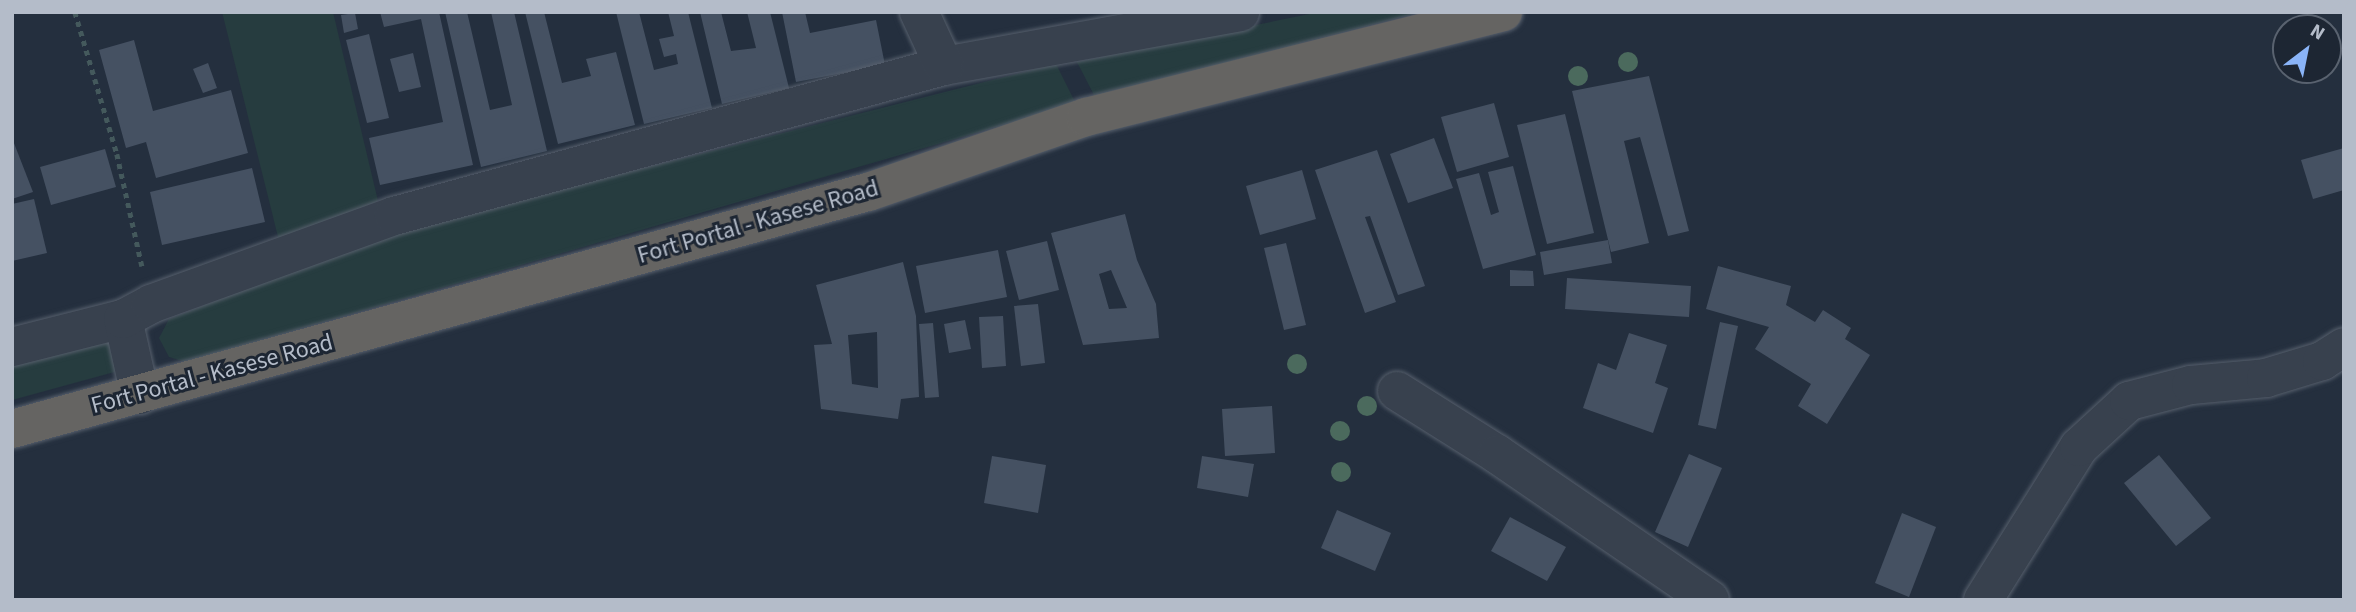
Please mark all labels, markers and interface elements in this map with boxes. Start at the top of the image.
north arrow [2272,14,2342,84]
text: N [2305,18,2330,47]
street label: Fort Portal - Kasese Road [634,174,882,270]
street label: Fort Portal - Kasese Road [88,328,336,420]

